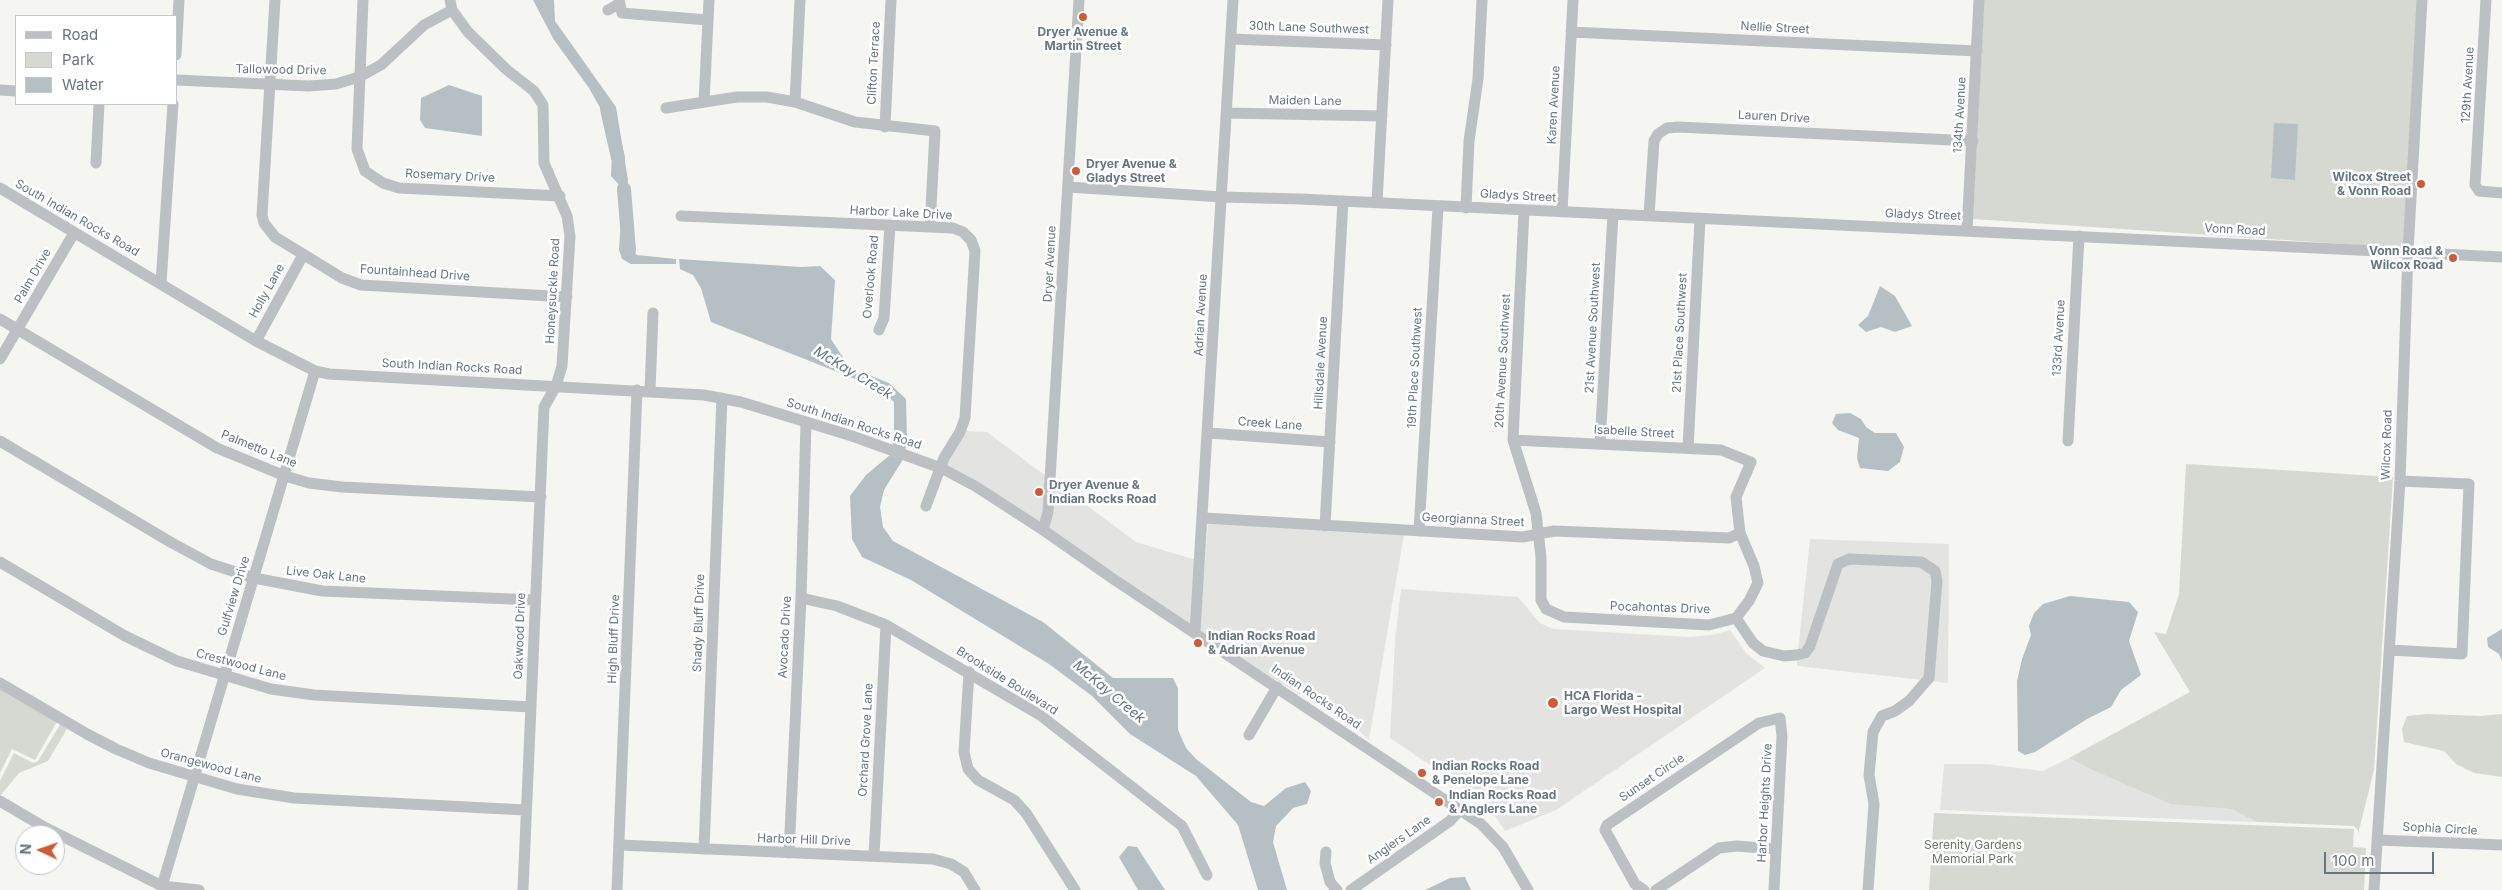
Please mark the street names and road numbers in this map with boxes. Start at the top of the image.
street label: 30th Lane Southwest [1249,19,1369,37]
street label: Nellie Street [1740,19,1810,37]
street label: Clifton Terrace [865,21,883,105]
street label: 129th Avenue [2459,46,2477,124]
street label: Tallowood Drive [235,62,327,78]
street label: Karen Avenue [1545,65,1563,145]
street label: 134th Avenue [1951,76,1969,154]
street label: Maiden Lane [1268,93,1342,109]
street label: Lauren Drive [1738,108,1810,126]
street label: Rosemary Drive [405,166,495,186]
street label: South Indian Rocks Road [12,177,142,259]
street label: Gladys Street [1480,187,1556,205]
street label: Harbor Lake Drive [849,203,953,223]
street label: Gladys Street [1885,206,1961,224]
street label: Vonn Road [2204,221,2266,239]
street label: Dryer Avenue [1041,225,1059,303]
street label: Overlook Road [860,235,882,319]
street label: Honeysuckle Road [543,238,563,344]
street label: Palm Drive [12,246,54,306]
street label: Holly Lane [246,261,288,321]
street label: Fountainhead Drive [360,262,470,284]
street label: 21st Avenue Southwest [1582,262,1604,394]
street label: Adrian Avenue [1192,273,1210,357]
street label: 21st Place Southwest [1670,273,1690,393]
street label: 20th Avenue Southwest [1492,293,1514,429]
street label: 133rd Avenue [2050,299,2068,377]
street label: 19th Place Southwest [1405,307,1425,429]
street label: Hillsdale Avenue [1311,316,1331,410]
street label: South Indian Rocks Road [381,356,523,378]
street label: South Indian Rocks Road [785,395,923,453]
street label: Wilcox Road [2379,410,2395,480]
street label: Creek Lane [1237,415,1303,433]
street label: Isabelle Street [1593,423,1675,441]
street label: Palmetto Lane [219,427,299,471]
street label: Georgianna Street [1421,510,1525,530]
street label: Gulfview Drive [215,554,253,638]
street label: Live Oak Lane [285,564,367,586]
street label: Shady Bluff Drive [690,574,708,672]
street label: Oakwood Drive [511,592,529,680]
street label: High Bluff Drive [605,594,623,684]
street label: Avocado Drive [776,595,794,679]
street label: Pocahontas Drive [1610,599,1710,617]
street label: Brookside Boulevard [954,644,1060,718]
street label: Crestwood Lane [194,646,288,684]
street label: Indian Rocks Road [1269,662,1363,732]
street label: Orchard Grove Lane [856,683,876,797]
street label: Harbor Heights Drive [1755,743,1775,863]
street label: Orangewood Lane [159,746,263,786]
street label: Sunset Circle [1617,751,1687,805]
street label: Anglers Lane [1364,813,1434,867]
street label: Sophia Circle [2402,820,2478,838]
street label: Harbor Hill Drive [757,831,851,849]

